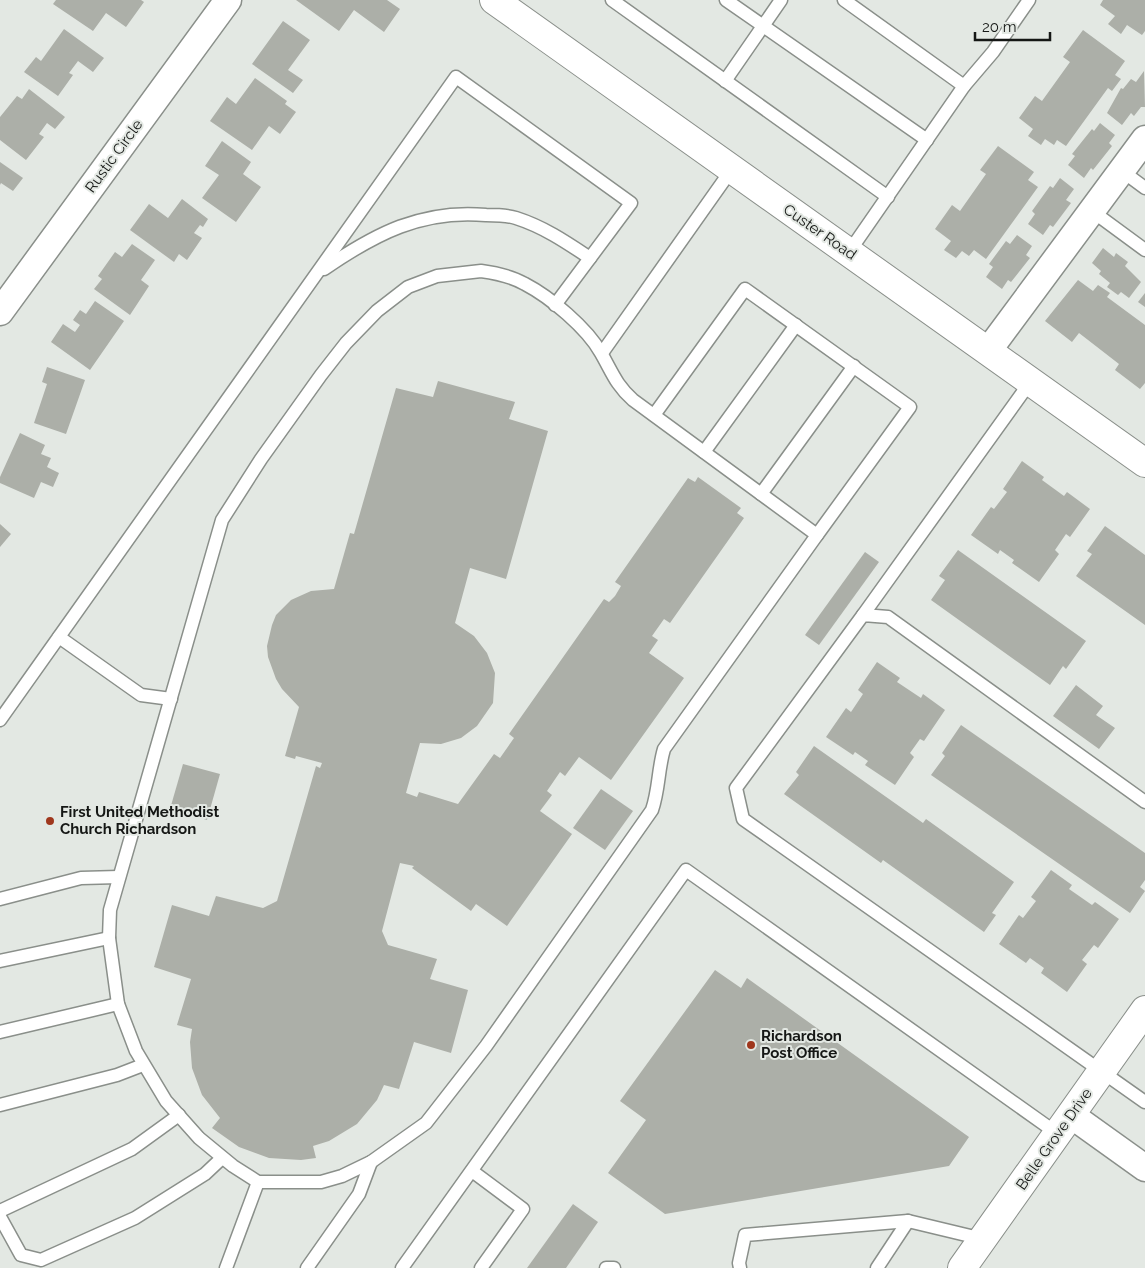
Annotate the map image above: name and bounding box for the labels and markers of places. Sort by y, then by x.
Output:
place label: First United Methodist Church Richardson [60,803,219,838]
marker: First United Methodist Church Richardson [44,815,56,827]
place label: Richardson Post Office [761,1027,842,1062]
marker: Richardson Post Office [745,1039,757,1051]

